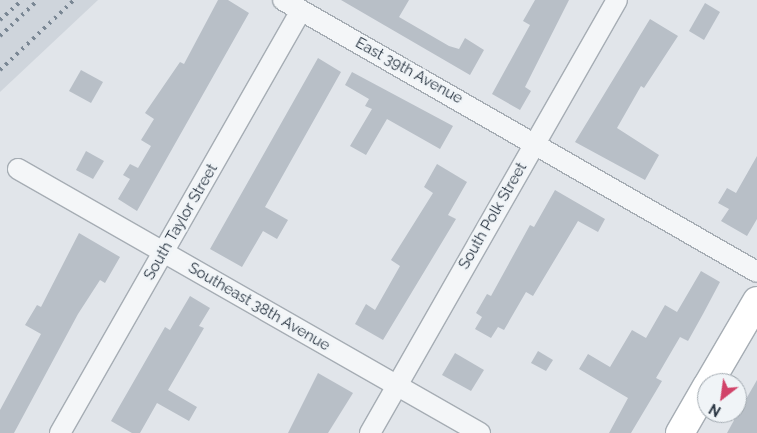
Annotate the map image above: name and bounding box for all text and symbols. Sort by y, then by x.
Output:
street label: East 39th Avenue [352,34,466,108]
street label: South Taylor Street [140,160,222,284]
street label: South Polk Street [455,160,531,272]
street label: Southeast 38th Avenue [185,259,333,355]
north arrow [697,373,747,423]
text: N [706,401,724,420]

